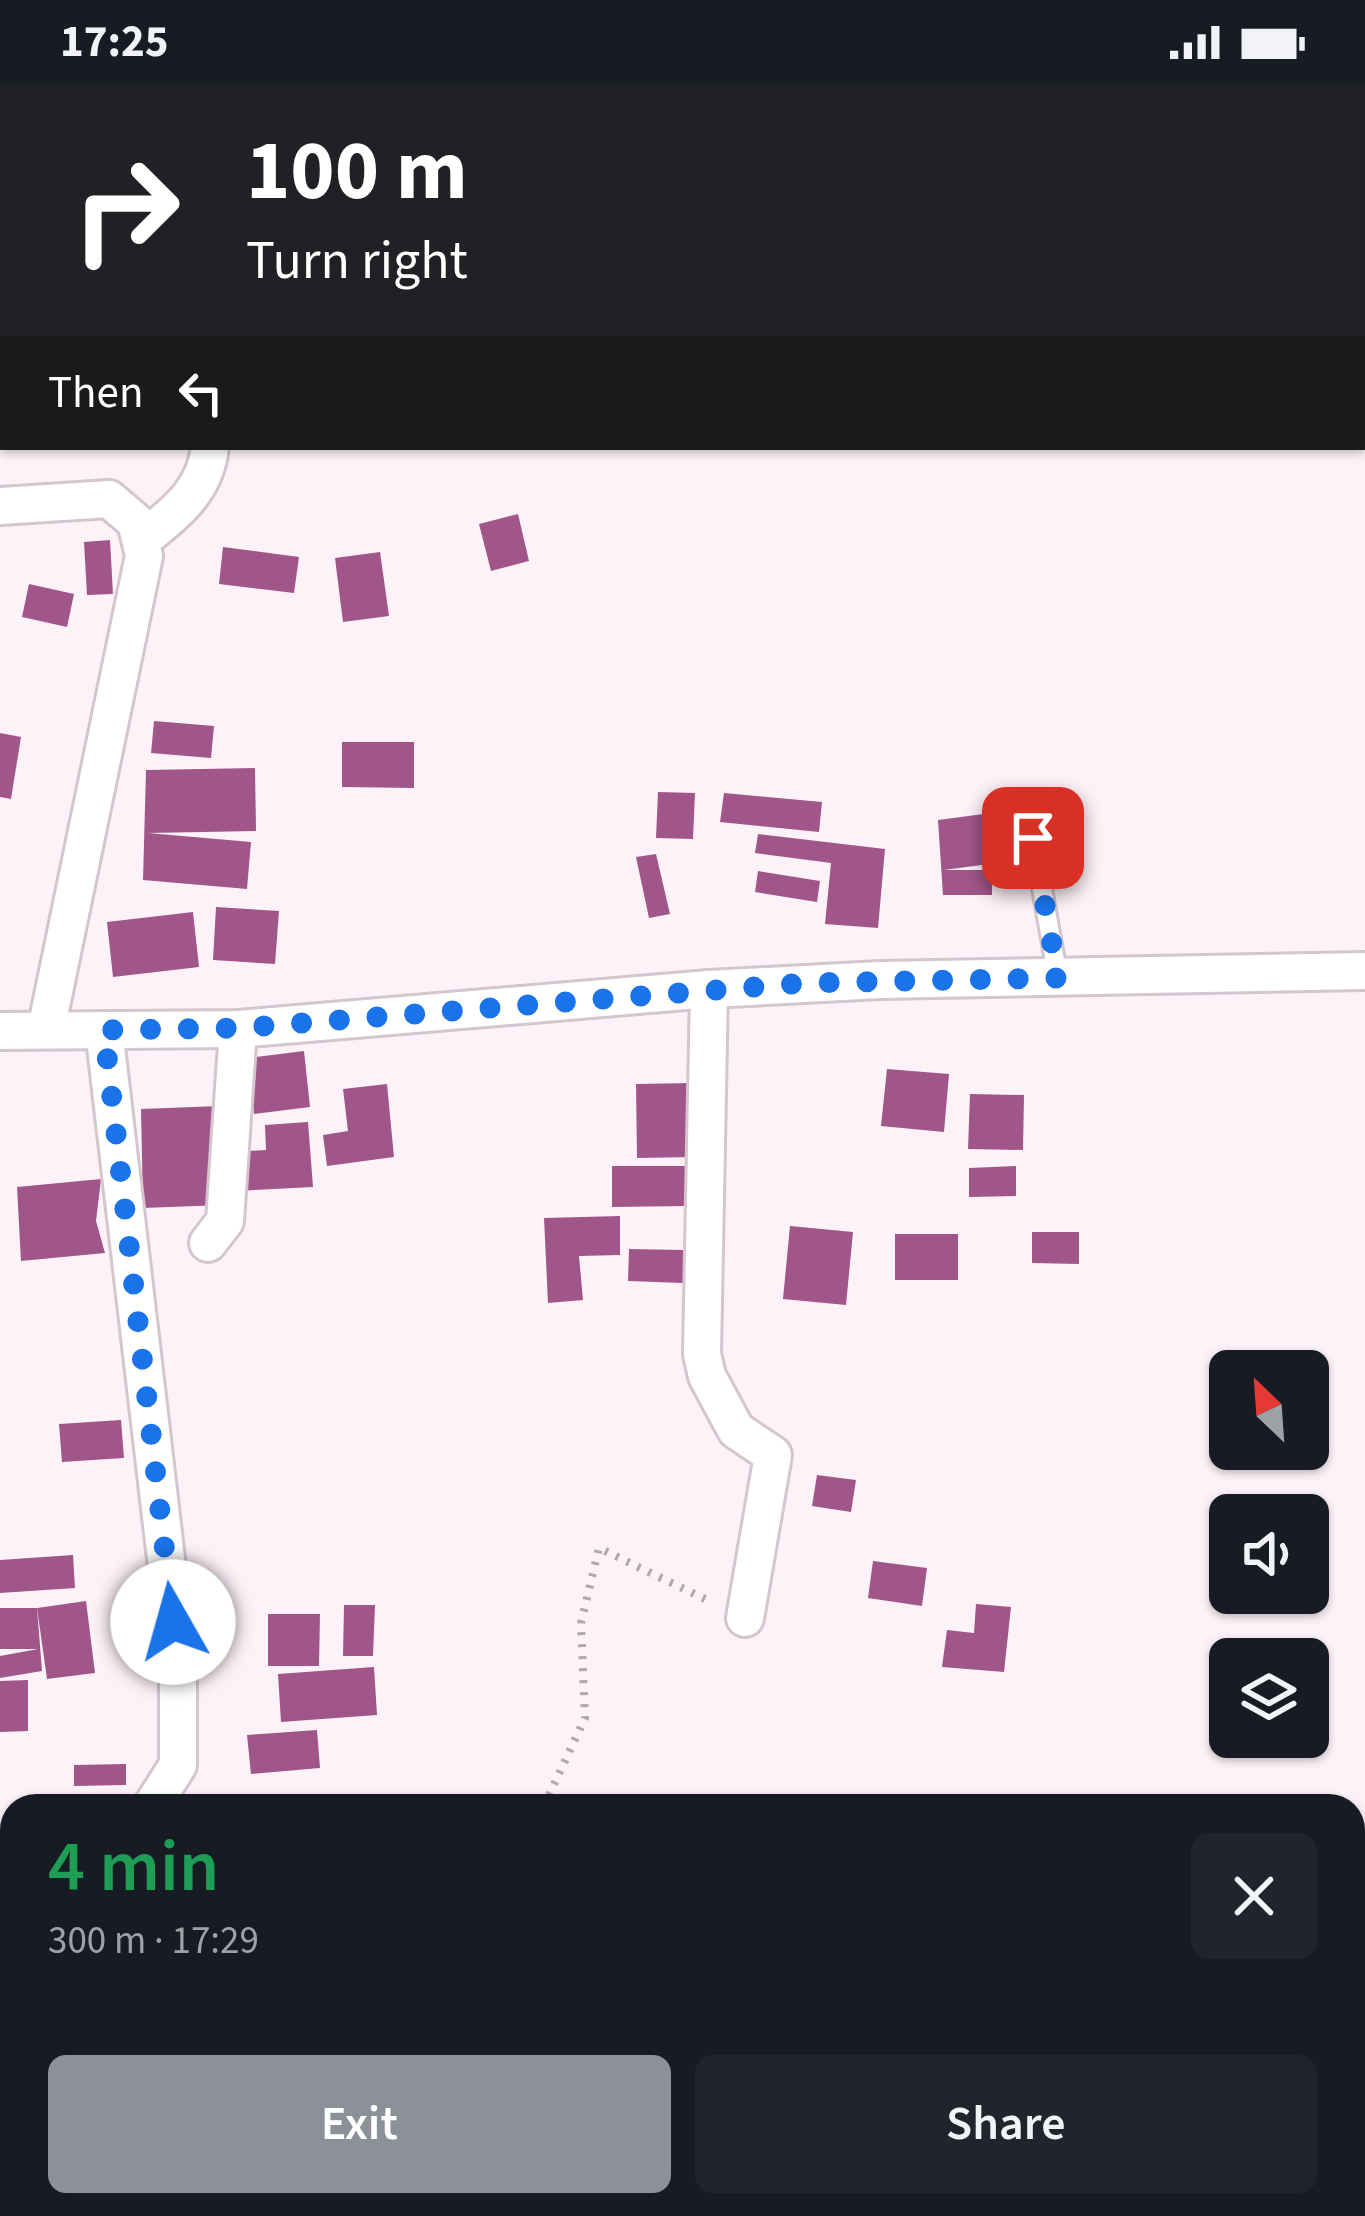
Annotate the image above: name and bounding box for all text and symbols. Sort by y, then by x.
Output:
text: 17:25 [60,10,169,74]
text: 100 m [246,112,468,232]
icon: right [48,132,204,288]
text: Turn right [246,223,468,300]
icon: left [168,360,234,426]
text: Then [48,361,144,425]
pin [982,787,1084,889]
icon: arrive [1000,805,1066,871]
north arrow [1209,1350,1329,1470]
map controls [1209,1350,1329,1758]
button: sound [1209,1494,1329,1614]
position arrow [110,1559,236,1685]
button: layers [1209,1638,1329,1758]
text: 4 min [48,1816,219,1919]
button: close [1191,1833,1317,1959]
text: 300 m · 17:29 [48,1913,259,1969]
button: Exit [48,2055,671,2193]
button: Share [695,2055,1317,2193]

